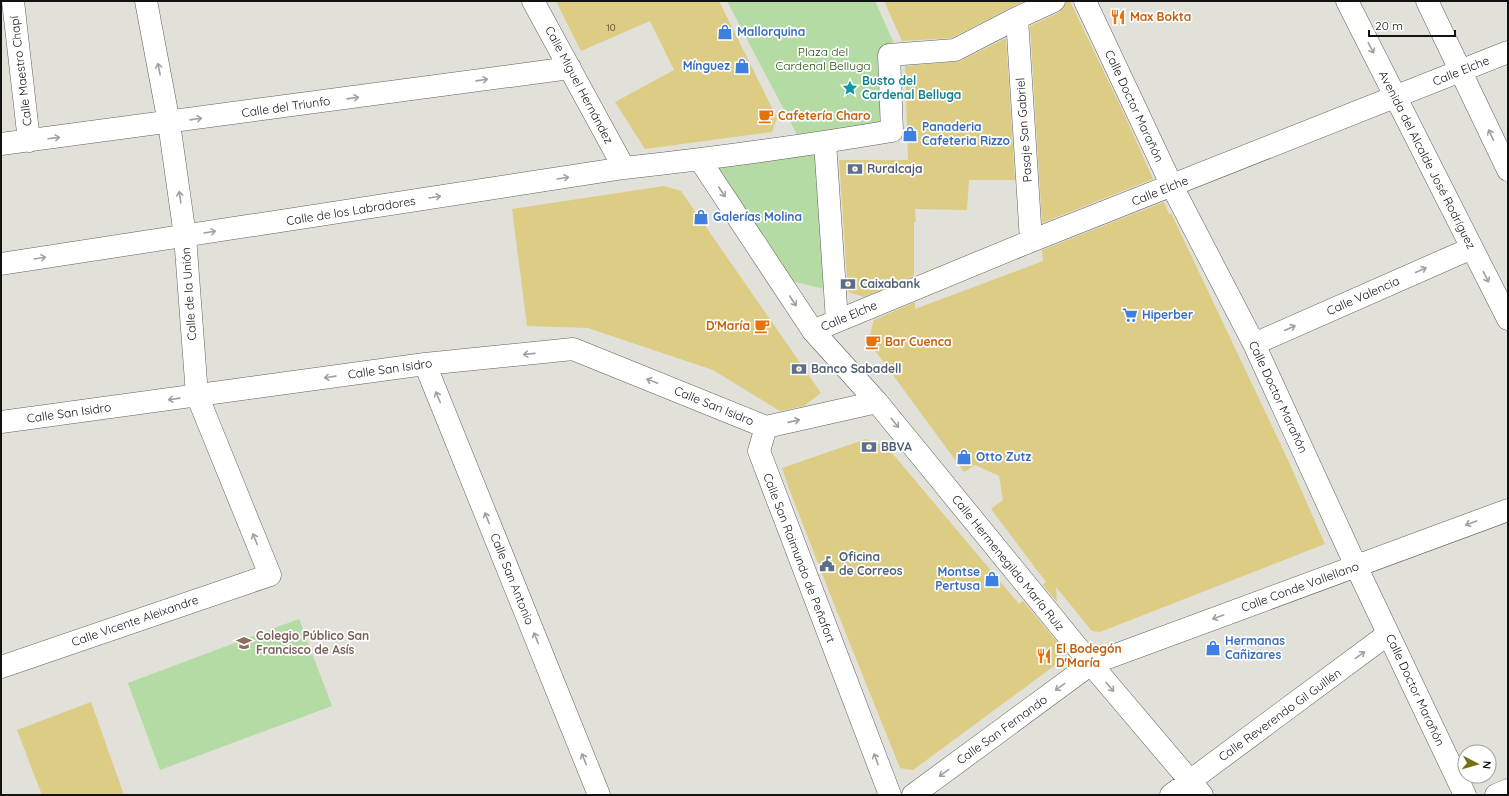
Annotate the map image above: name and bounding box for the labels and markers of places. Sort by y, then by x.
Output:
restaurant icon: Max Bokta [1109,8,1127,26]
place label: Max Bokta [1130,9,1191,24]
shop icon: Mallorquina [716,23,734,41]
place label: Mallorquina [737,24,805,39]
shop icon: Mínguez [733,57,751,75]
place label: Mínguez [683,58,730,73]
place label: Busto del Cardenal Belluga [862,73,961,102]
place icon: Busto del Cardenal Belluga [841,79,859,97]
cafe icon: Cafetería Charo [757,107,775,125]
place label: Cafetería Charo [778,108,871,123]
place label: Panaderia Cafeteria Rizzo [922,119,1010,148]
shop icon: Panaderia Cafeteria Rizzo [901,125,919,143]
bank icon: Ruralcaja [846,160,864,178]
place label: Ruralcaja [867,161,923,176]
shop icon: Galerías Molina [692,208,710,226]
place label: Galerías Molina [713,209,802,224]
bank icon: Caixabank [839,275,857,293]
place label: Caixabank [860,276,920,291]
supermarket icon: Hiperber [1121,306,1139,324]
place label: Hiperber [1142,307,1193,322]
cafe icon: D'María [753,317,771,335]
place label: D'María [706,318,750,333]
cafe icon: Bar Cuenca [864,333,882,351]
place label: Bar Cuenca [885,334,952,349]
bank icon: Banco Sabadell [790,360,808,378]
place label: Banco Sabadell [811,361,902,376]
bank icon: BBVA [860,438,878,456]
place label: BBVA [881,439,912,454]
shop icon: Otto Zutz [955,448,973,466]
place label: Otto Zutz [976,449,1031,464]
place label: Oficina de Correos [839,549,903,578]
public building icon: Oficina de Correos [818,555,836,573]
place label: Montse Pertusa [935,564,980,593]
shop icon: Montse Pertusa [983,570,1001,588]
place label: Colegio Público San Francisco de Asís [256,628,369,657]
place label: Hermanas Cañizares [1225,633,1285,662]
school or university icon: Colegio Público San Francisco de Asís [235,634,253,652]
shop icon: Hermanas Cañizares [1204,639,1222,657]
place label: El Bodegón D'María [1056,641,1122,670]
restaurant icon: El Bodegón D'María [1035,647,1053,665]

